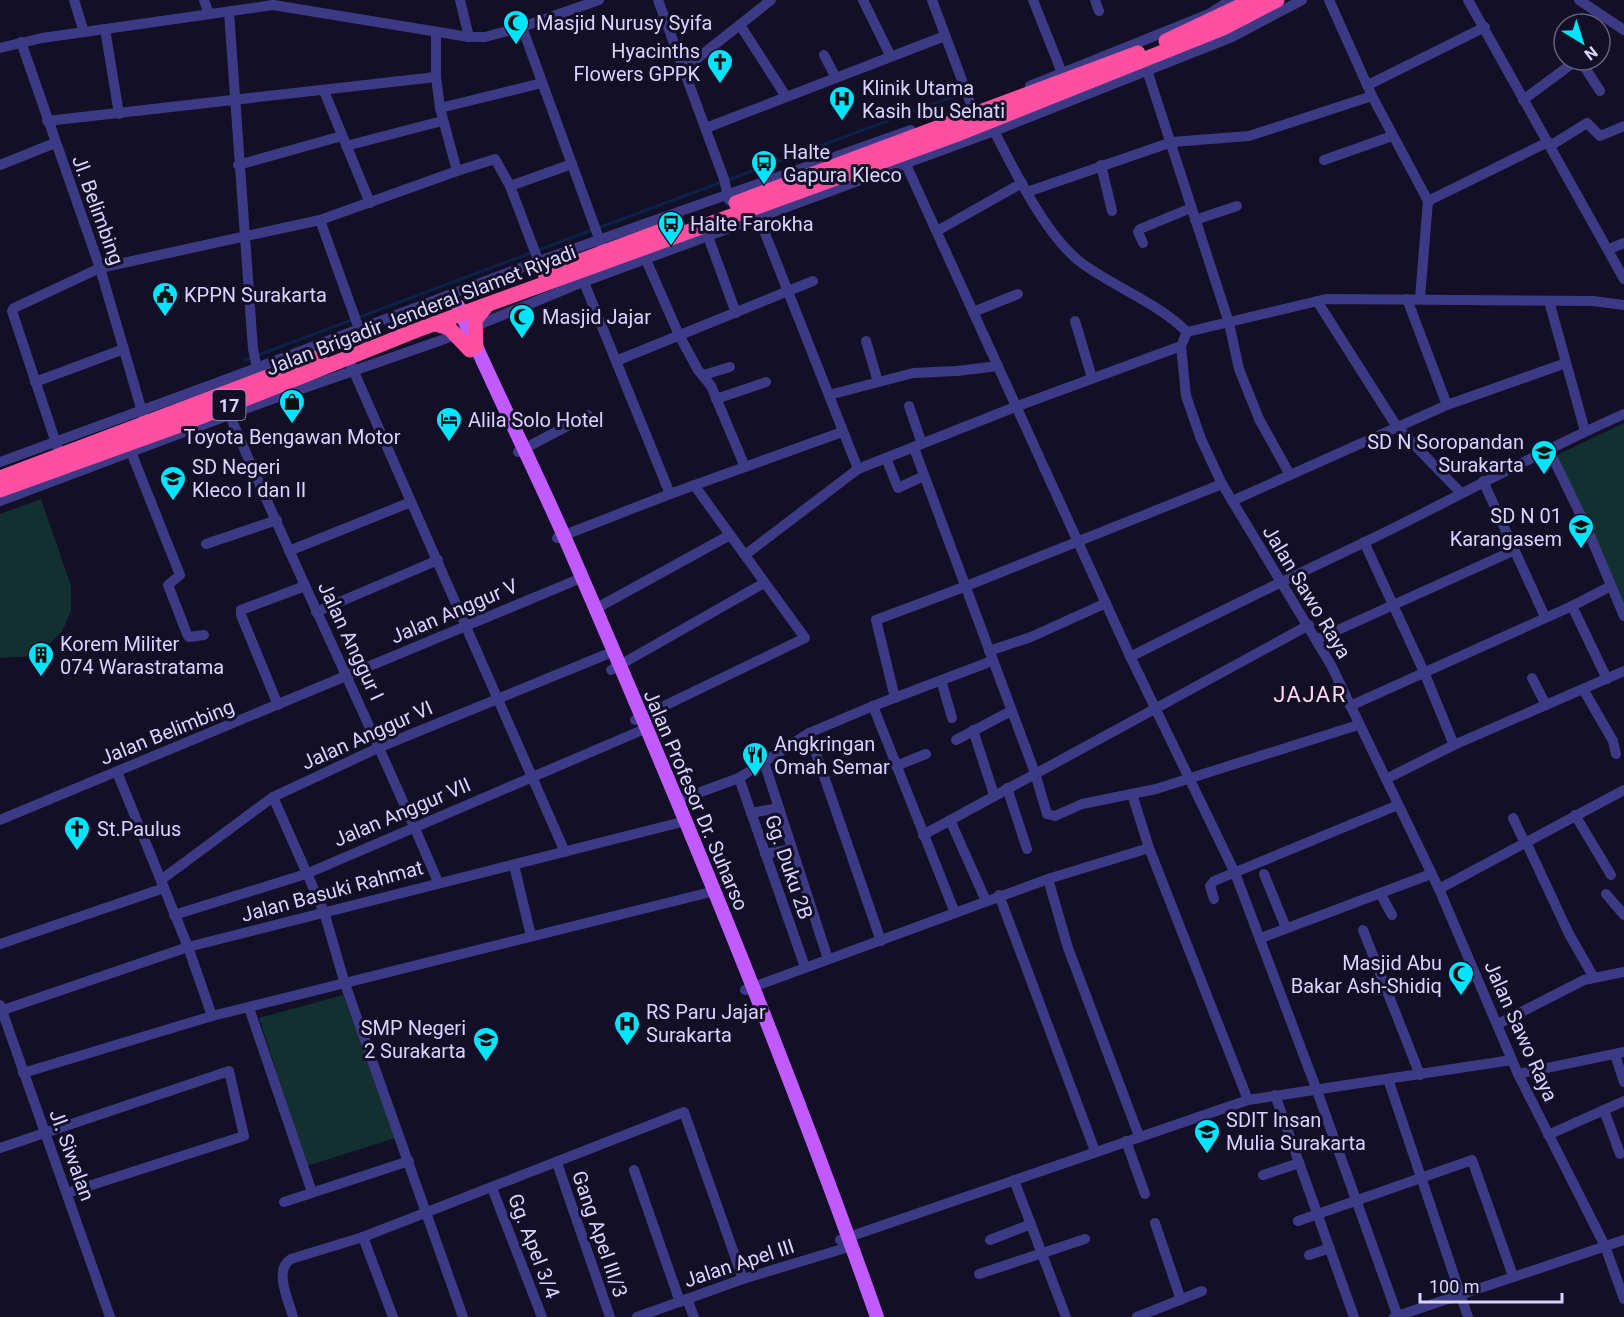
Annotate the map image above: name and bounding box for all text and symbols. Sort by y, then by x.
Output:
mosque icon: Masjid Nurusy Syifa [501,8,531,46]
place label: Masjid Nurusy Syifa [536,11,712,35]
north arrow [1552,12,1612,72]
place label: Hyacinths Flowers GPPK [574,39,700,86]
text: N [1581,42,1601,64]
church icon: Hyacinths Flowers GPPK [705,47,735,85]
place label: Klinik Utama Kasih Ibu Sehati [862,76,1005,123]
hospital icon: Klinik Utama Kasih Ibu Sehati [827,84,857,122]
place label: Halte Gapura Kleco [783,140,902,187]
bus stop icon: Halte Gapura Kleco [749,148,779,186]
street label: Jl. Belimbing [67,152,129,268]
bus stop icon: Halte Farokha [656,209,686,247]
place label: Halte Farokha [690,212,814,236]
street label: Jalan Brigadir Jenderal Slamet Riyadi [263,240,579,380]
public building icon: KPPN Surakarta [150,280,180,318]
place label: KPPN Surakarta [184,283,327,307]
mosque icon: Masjid Jajar [507,302,537,340]
place label: Masjid Jajar [542,305,651,329]
shop icon: Toyota Bengawan Motor [277,387,307,425]
road number: 17 [212,390,246,420]
hotel icon: Alila Solo Hotel [434,405,464,443]
place label: Alila Solo Hotel [468,408,604,432]
place label: Toyota Bengawan Motor [184,425,401,449]
place label: SD N Soropandan Surakarta [1367,430,1524,477]
school or university icon: SD N Soropandan Surakarta [1529,438,1559,476]
place label: SD Negeri Kleco I dan II [192,455,306,502]
school or university icon: SD Negeri Kleco I dan II [158,464,188,502]
place label: SD N 01 Karangasem [1450,504,1562,551]
school or university icon: SD N 01 Karangasem [1566,512,1596,550]
street label: Jalan Sawo Raya [1258,521,1356,663]
street label: Jalan Anggur V [387,573,521,649]
street label: Jalan Anggur I [313,578,389,704]
place label: Korem Militer 074 Warastratama [60,632,224,679]
building icon: Korem Militer 074 Warastratama [26,640,56,678]
district label: JAJAR [1273,682,1347,707]
street label: Jalan Profesor Dr. Suharso [639,686,753,914]
street label: Jalan Belimbing [97,694,237,770]
street label: Jalan Anggur VI [298,695,436,775]
place label: Angkringan Omah Semar [774,732,890,779]
restaurant icon: Angkringan Omah Semar [740,740,770,778]
street label: Jalan Anggur VII [330,772,474,852]
street label: Gg. Duku 2B [760,812,818,922]
church icon: St.Paulus [62,814,92,852]
place label: St.Paulus [97,817,181,841]
street label: Jalan Basuki Rahmat [238,855,426,927]
place label: Masjid Abu Bakar Ash-Shidiq [1291,951,1442,998]
street label: Jalan Sawo Raya [1479,957,1563,1105]
mosque icon: Masjid Abu Bakar Ash-Shidiq [1446,959,1476,997]
place label: RS Paru Jajar Surakarta [646,1000,766,1047]
hospital icon: RS Paru Jajar Surakarta [612,1009,642,1047]
place label: SMP Negeri 2 Surakarta [361,1016,466,1063]
school or university icon: SMP Negeri 2 Surakarta [471,1025,501,1063]
street label: Jl. Siwalan [44,1106,100,1204]
place label: SDIT Insan Mulia Surakarta [1226,1108,1366,1155]
school or university icon: SDIT Insan Mulia Surakarta [1192,1117,1222,1155]
street label: Gang Apel III/3 [567,1168,633,1300]
street label: Gg. Apel 3/4 [503,1190,565,1302]
street label: Jalan Apel III [681,1234,797,1292]
scale bar [1420,1266,1562,1304]
text: 100 m [1429,1276,1480,1297]

